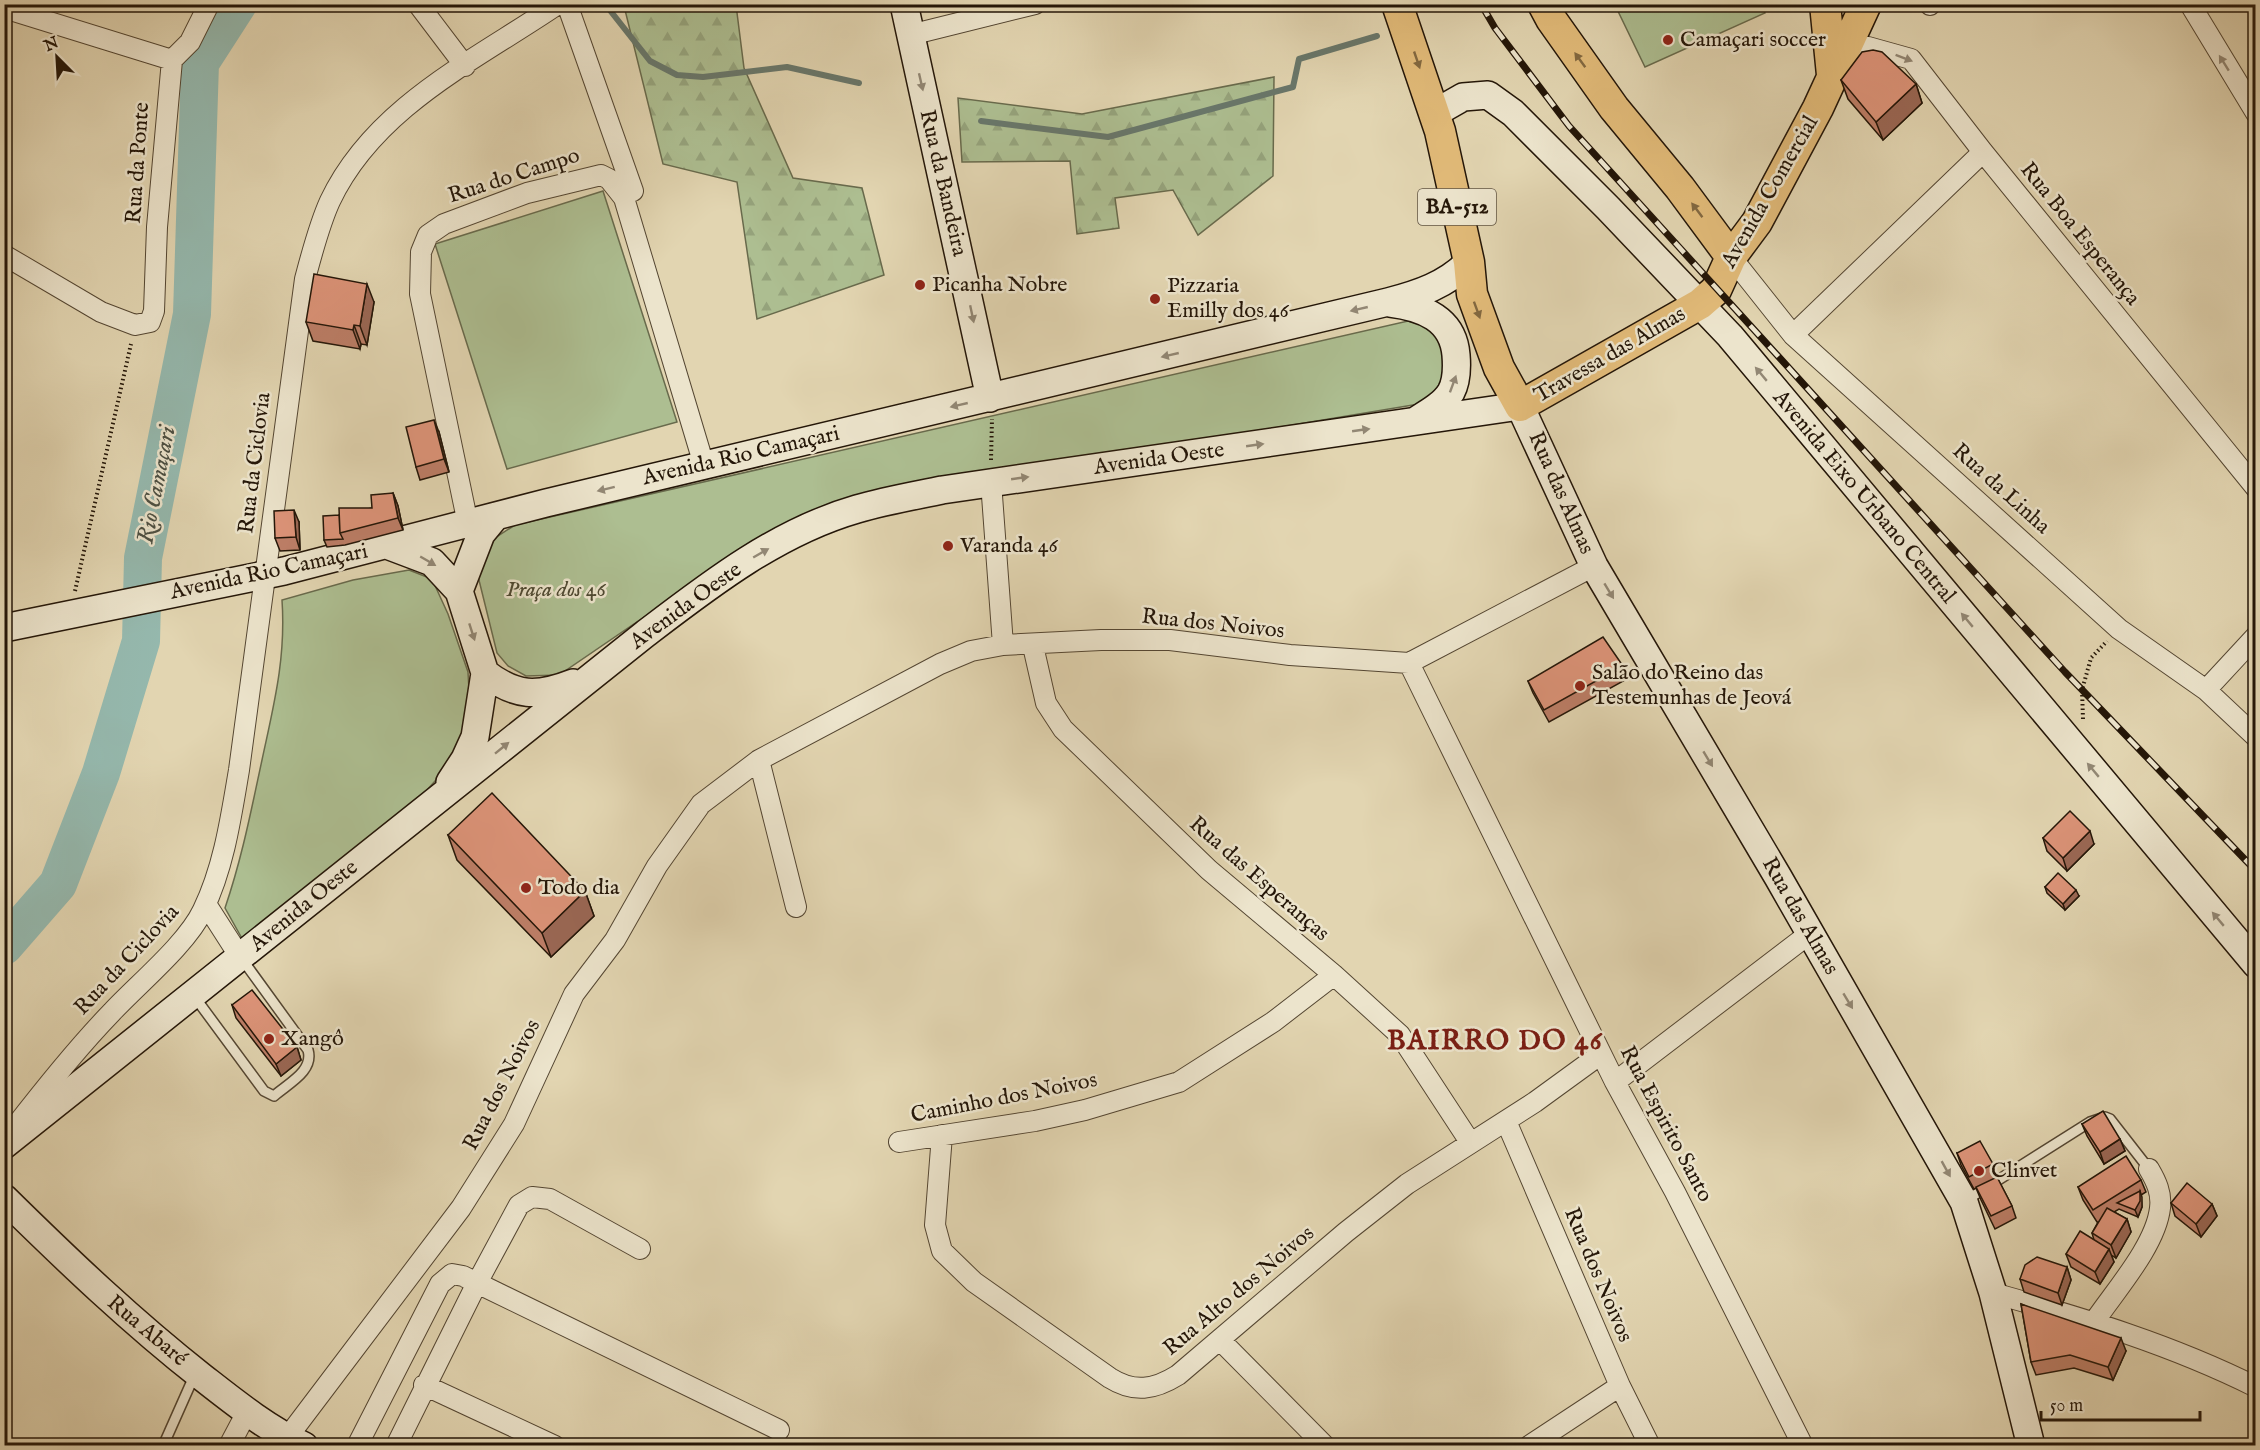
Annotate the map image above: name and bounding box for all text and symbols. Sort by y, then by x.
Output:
place label: Camaçari soccer [1680,26,1826,54]
north arrow [27,27,87,87]
text: N [40,33,62,57]
marker: Camaçari soccer [1661,33,1675,47]
one-way arrow [1412,51,1422,69]
one-way arrow [1574,53,1586,69]
one-way arrow [1895,54,1913,64]
one-way arrow [2219,55,2230,72]
one-way arrow [916,73,926,91]
street label: Rua da Ponte [120,101,156,225]
street label: Rua da Bandeira [913,107,974,259]
street label: Avenida Comercial [1715,111,1825,274]
street label: Rua do Campo [445,142,583,210]
street label: Rua Boa Esperança [2014,157,2147,312]
road number: BA-512 [1418,189,1496,225]
one-way arrow [1690,202,1703,218]
place label: Picanha Nobre [932,271,1067,299]
place label: Pizzaria Emilly dos 46 [1167,272,1289,325]
marker: Picanha Nobre [913,278,927,292]
marker: Pizzaria Emilly dos 46 [1148,292,1162,306]
street label: Travessa das Almas [1529,300,1691,410]
one-way arrow [1473,301,1483,319]
one-way arrow [968,304,977,323]
one-way arrow [1350,305,1368,315]
one-way arrow [1160,350,1179,360]
one-way arrow [1755,367,1768,382]
one-way arrow [1448,375,1458,393]
street label: Avenida Eixo Urbano Central [1766,384,1962,610]
street label: Rua da Ciclovia [232,390,278,535]
one-way arrow [950,400,969,410]
street label: Avenida Rio Camaçari [639,420,842,493]
water label: Rio Camaçari [130,422,184,546]
one-way arrow [1351,426,1370,435]
street label: Rua das Almas [1522,427,1600,559]
street label: Avenida Oeste [1091,436,1226,482]
street label: Rua da Linha [1946,437,2056,541]
one-way arrow [1246,441,1265,450]
one-way arrow [1011,474,1030,483]
one-way arrow [597,484,615,494]
place label: Varanda 46 [959,532,1059,560]
street label: Avenida Rio Camaçari [167,537,371,607]
marker: Varanda 46 [941,539,955,553]
one-way arrow [753,548,770,558]
one-way arrow [420,556,436,567]
street label: Avenida Oeste [624,556,747,657]
park label: Praça dos 46 [506,576,607,604]
one-way arrow [1604,583,1614,600]
street label: Rua dos Noivos [1140,603,1286,645]
one-way arrow [1961,612,1974,628]
one-way arrow [468,623,477,641]
place label: Salão do Reino das Testemunhas de Jeová [1592,659,1792,712]
marker: Salão do Reino das Testemunhas de Jeová [1573,679,1587,693]
one-way arrow [494,742,509,755]
one-way arrow [1703,751,1713,768]
one-way arrow [2086,762,2099,778]
street label: Rua das Esperanças [1183,810,1335,948]
street label: Rua das Almas [1755,852,1845,980]
street label: Avenida Oeste [243,854,364,959]
place label: Todo dia [538,874,620,902]
marker: Todo dia [519,881,533,895]
street label: Rua da Ciclovia [68,898,186,1021]
one-way arrow [2212,912,2225,927]
one-way arrow [1842,993,1853,1009]
street label: Rua dos Noivos [457,1015,547,1155]
district label: BAIRRO DO 46 [1387,1024,1603,1059]
place label: Xangô [281,1025,344,1053]
marker: Xangô [262,1032,276,1046]
street label: Rua Espirito Santo [1613,1041,1719,1207]
street label: Caminho dos Noivos [908,1066,1100,1130]
place label: Clinvet [1991,1157,2058,1185]
one-way arrow [1941,1161,1951,1178]
marker: Clinvet [1972,1164,1986,1178]
street label: Rua dos Noivos [1557,1203,1639,1347]
street label: Rua Alto dos Noivos [1158,1220,1320,1362]
street label: Rua Abaré [101,1289,193,1373]
scale bar [2041,1384,2200,1422]
text: 50 m [2050,1395,2083,1418]

